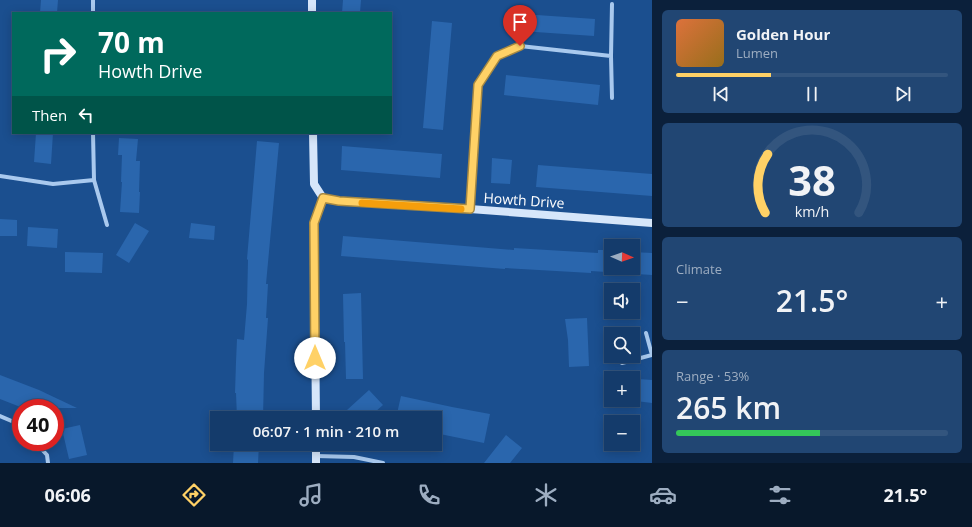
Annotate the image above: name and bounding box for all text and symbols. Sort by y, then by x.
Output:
pin [503,5,537,46]
icon: arrive [509,11,531,33]
text: 70 m [98,23,165,61]
text: Golden Hour [736,24,830,44]
icon: right [32,28,84,80]
text: Lumen [736,44,778,62]
text: Howth Drive [98,59,202,83]
icon: previous [710,83,732,105]
icon: pause [801,83,823,105]
icon: next [892,83,914,105]
icon: left [75,104,97,126]
text: Then [32,105,67,125]
text: 38 [788,152,836,208]
street label: Howth Drive [483,188,565,212]
text: km/h [795,202,829,221]
north arrow [604,239,640,275]
map controls [604,239,640,451]
text: Climate [676,260,722,278]
text: 21.5° [776,280,848,321]
button: sound [604,283,640,319]
text: − [676,286,689,316]
text: + [935,286,948,316]
button: search [604,327,640,363]
position arrow [294,337,336,379]
text: Range · 53% [676,367,749,385]
button: + [604,371,640,407]
text: 265 km [676,387,781,428]
speed limit sign: 40 [12,399,64,451]
button: − [604,415,640,451]
text: 06:07 · 1 min · 210 m [253,421,399,441]
icon: directions [180,481,208,509]
icon: music [297,481,325,509]
icon: phone [415,481,443,509]
icon: climate [532,481,560,509]
icon: car [649,481,677,509]
icon: filters [766,481,794,509]
text: 06:06 [45,483,91,507]
text: 21.5° [884,483,927,507]

